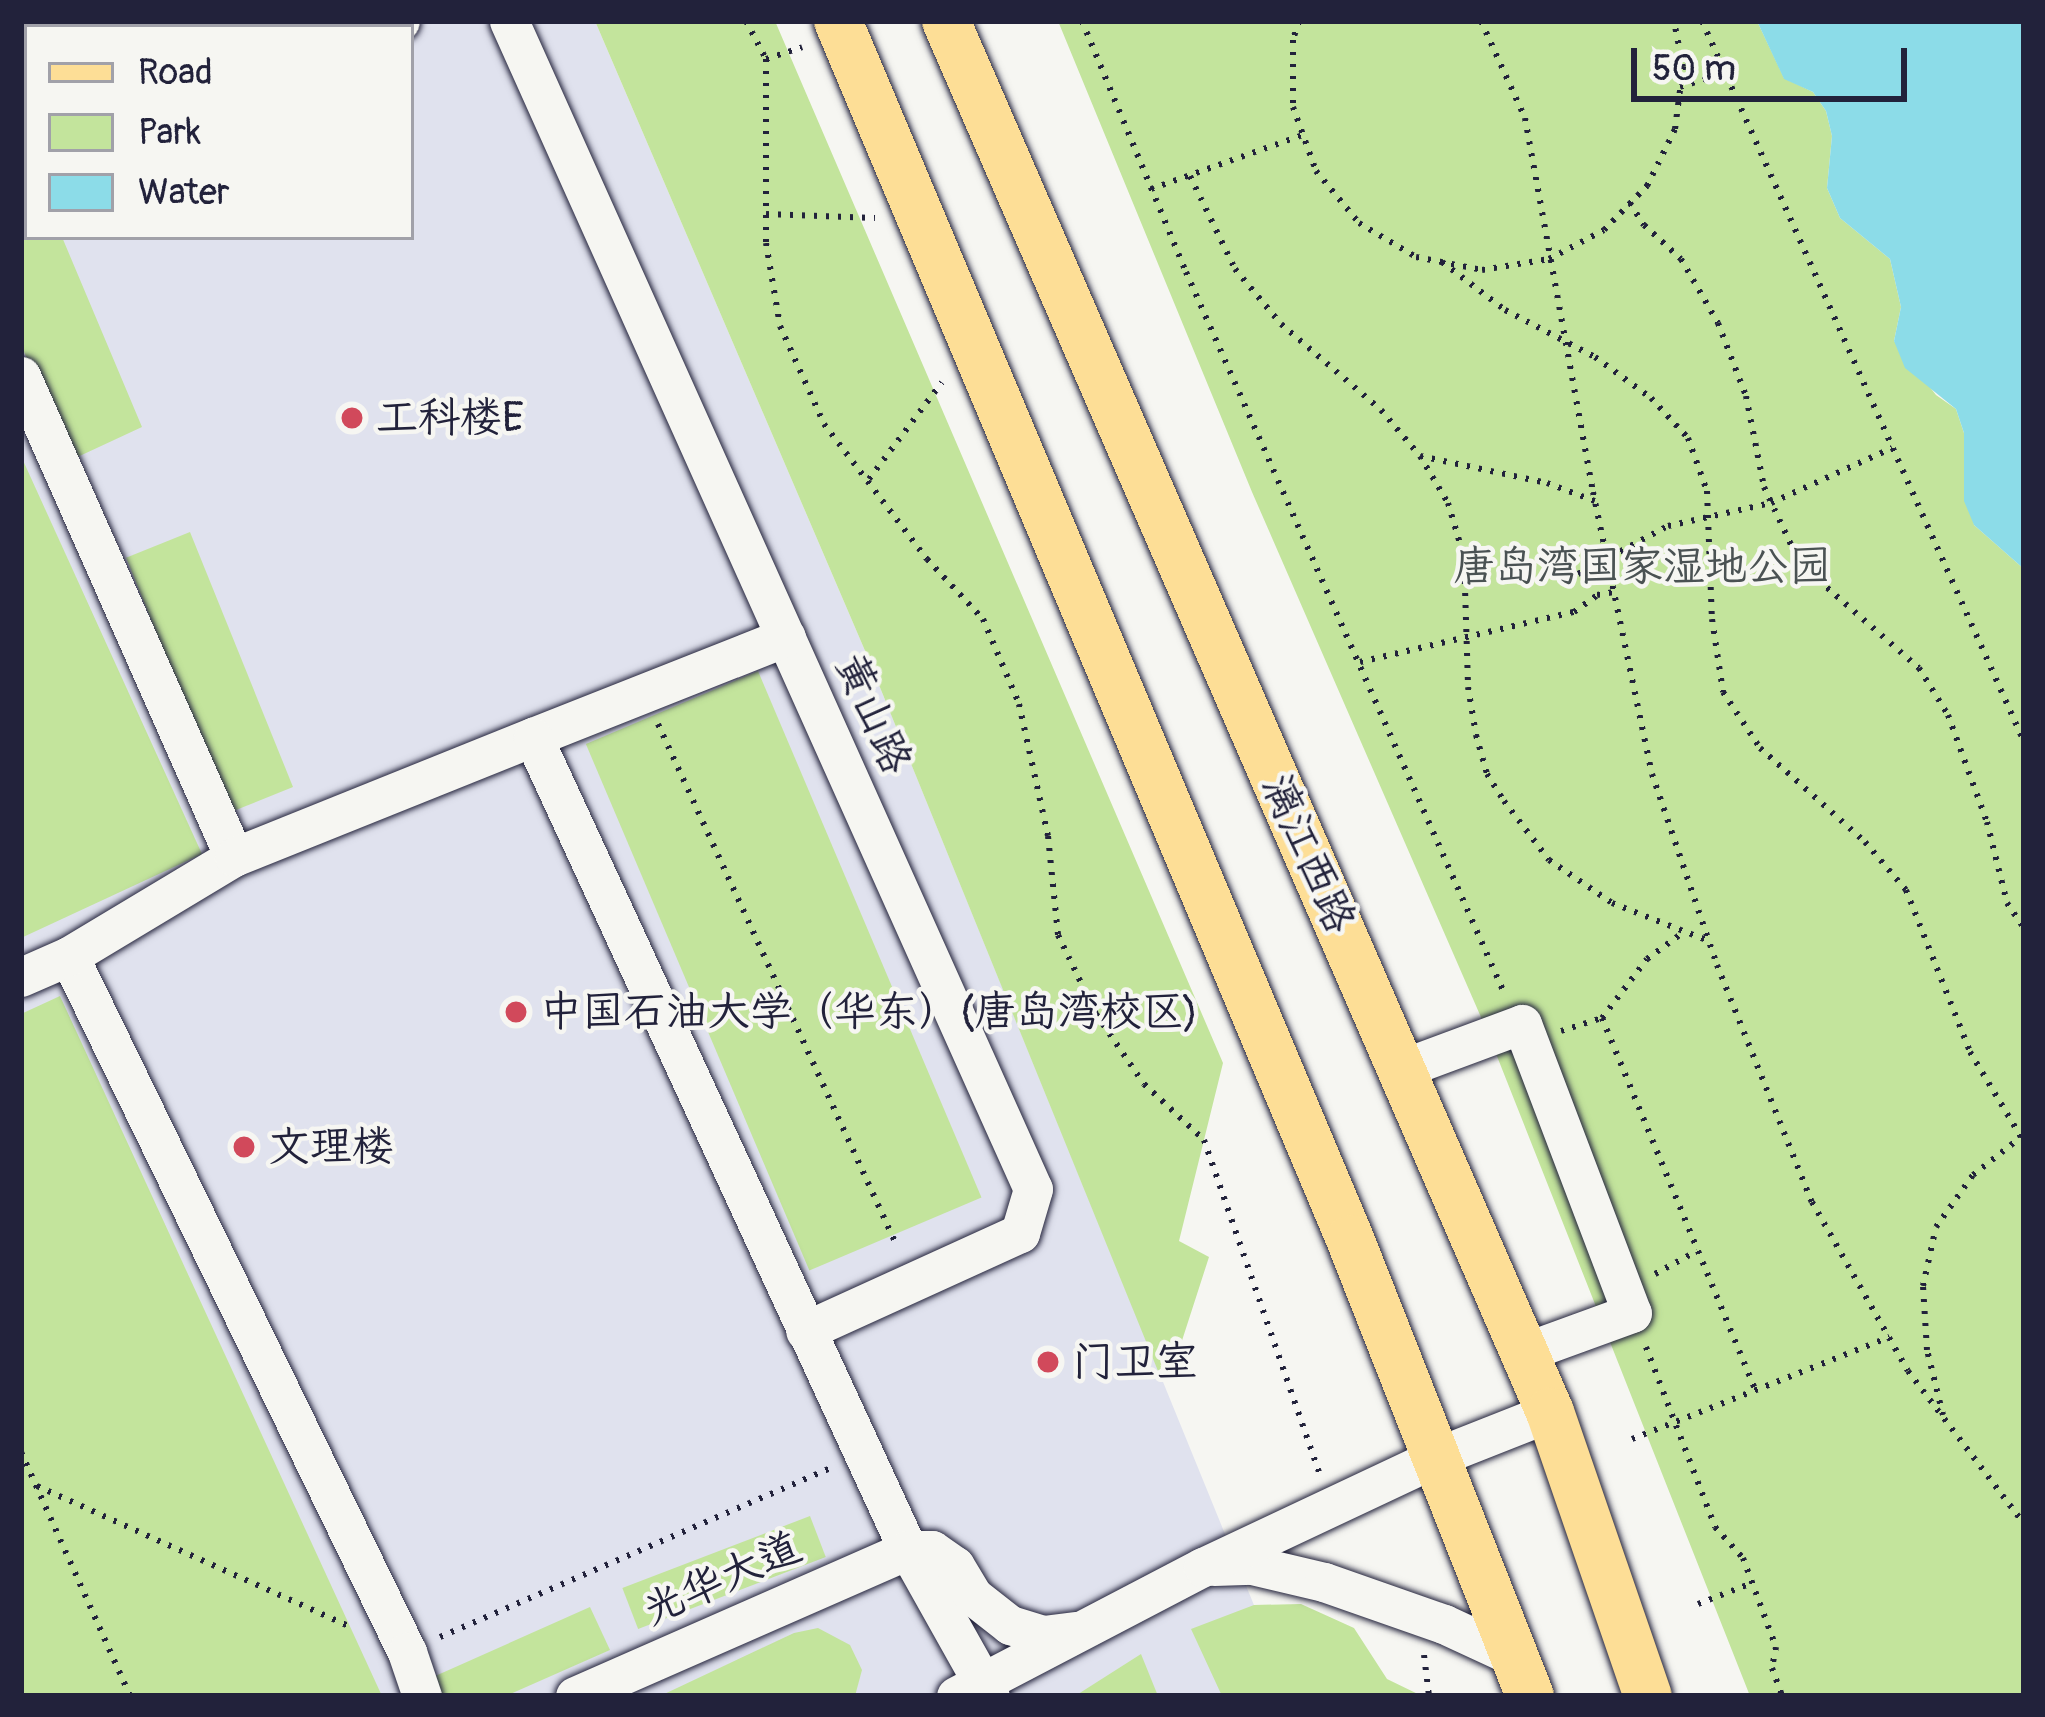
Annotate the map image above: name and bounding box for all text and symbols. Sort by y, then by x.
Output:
legend [24,24,414,240]
scale bar [1637,24,1913,98]
text: 50 m [1652,46,1736,91]
text: Road [138,50,213,95]
text: Park [138,110,201,155]
text: Water [138,170,230,215]
place label: 工科楼E [376,393,524,443]
marker: 工科楼E [339,405,365,431]
park label: 唐岛湾国家湿地公园 [1453,542,1831,592]
street label: 黄山路 [824,646,922,782]
street label: 漓江西路 [1251,767,1365,941]
place label: 中国石油大学（华东）(唐岛湾校区) [540,987,1198,1037]
marker: 中国石油大学（华东）(唐岛湾校区) [503,999,529,1025]
place label: 文理楼 [268,1122,394,1172]
marker: 文理楼 [231,1134,257,1160]
place label: 门卫室 [1072,1337,1198,1387]
marker: 门卫室 [1035,1349,1061,1375]
street label: 光华大道 [635,1522,809,1636]

